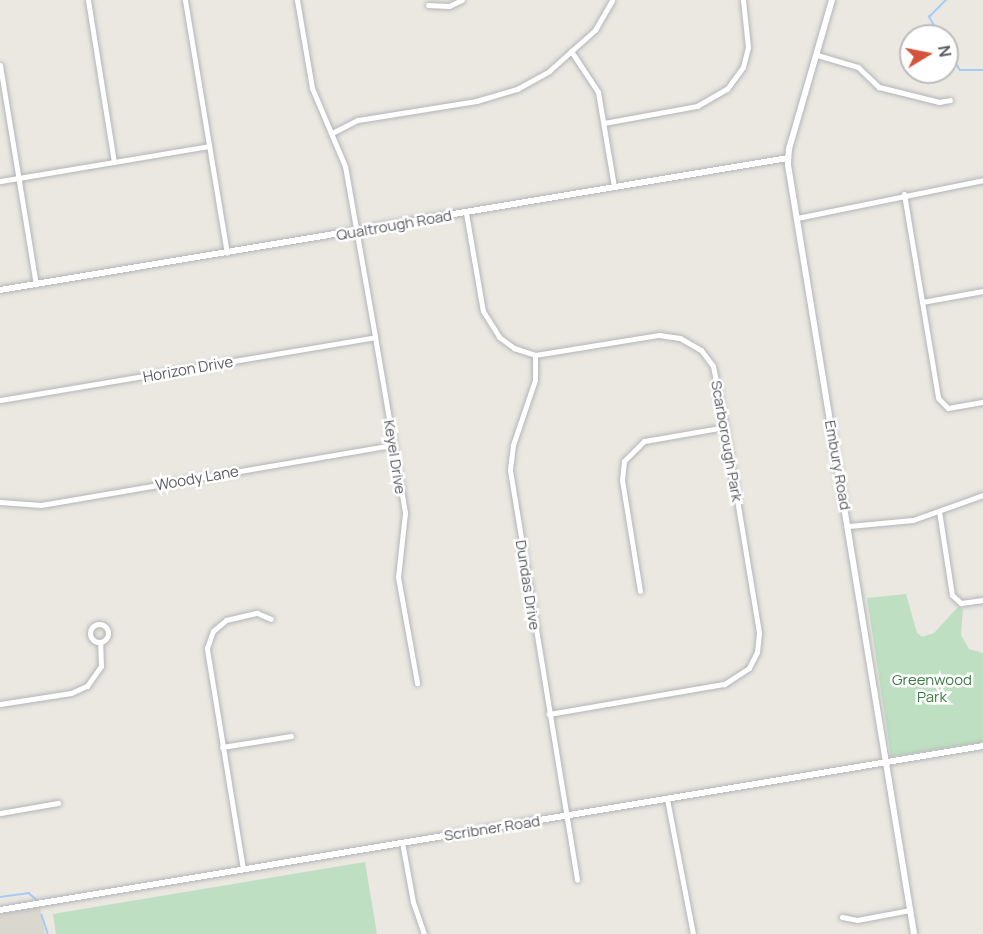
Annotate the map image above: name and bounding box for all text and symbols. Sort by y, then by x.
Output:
north arrow [899,24,959,84]
text: N [933,44,957,59]
street label: Qualtrough Road [335,206,453,244]
street label: Horizon Drive [142,352,234,386]
street label: Scarborough Park [707,379,747,503]
street label: Keyel Drive [380,419,410,495]
street label: Embury Road [821,419,855,511]
street label: Woody Lane [154,462,240,494]
street label: Dundas Drive [512,539,544,631]
park label: Greenwood Park [892,670,972,705]
street label: Scribner Road [443,812,541,844]

